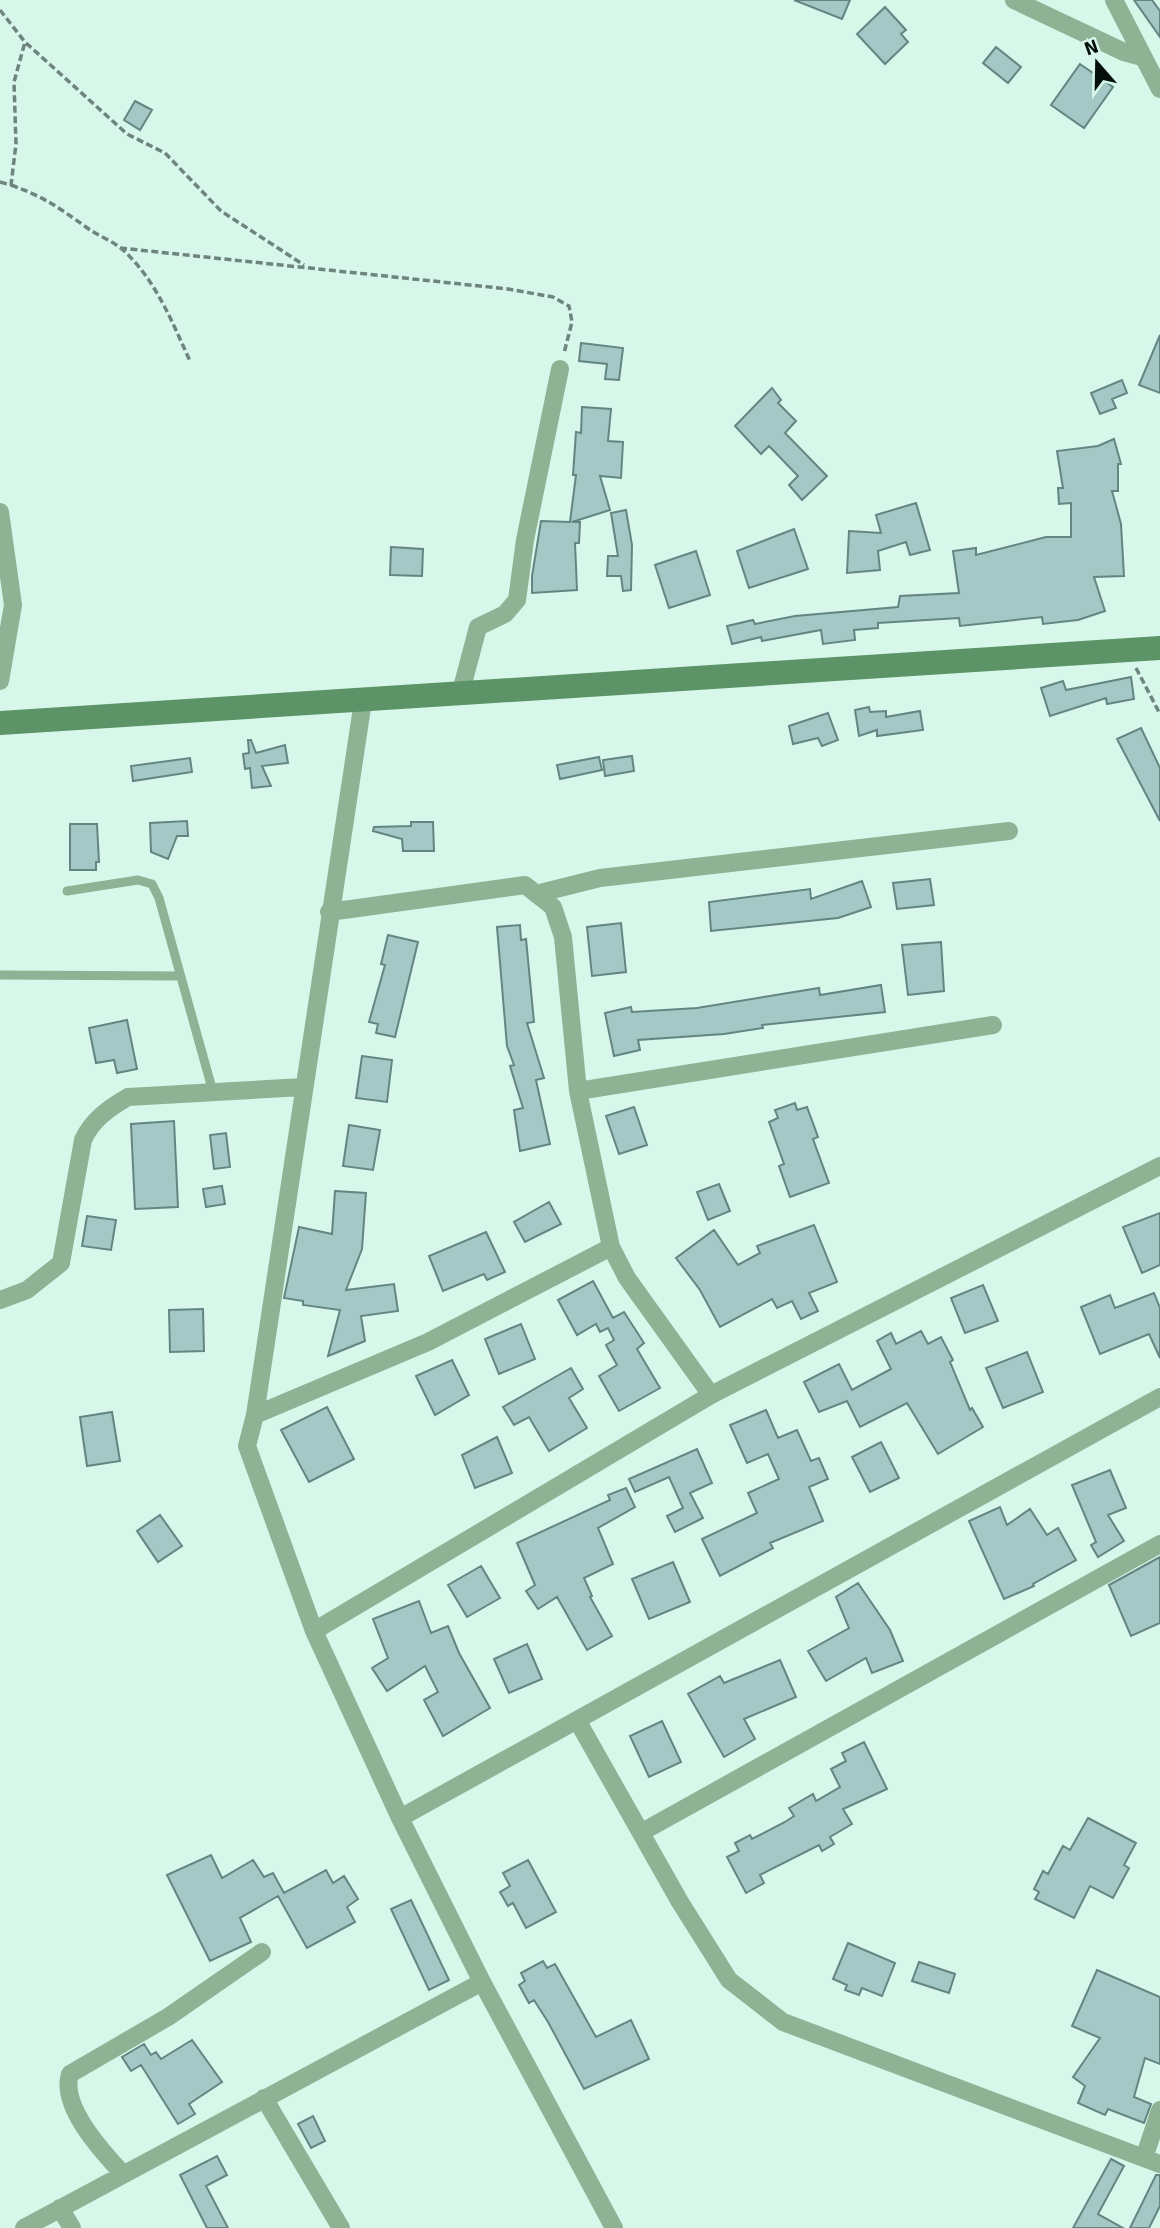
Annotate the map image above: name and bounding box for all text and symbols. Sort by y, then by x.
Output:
north arrow [1062,28,1132,98]
text: N [1081,34,1102,62]

